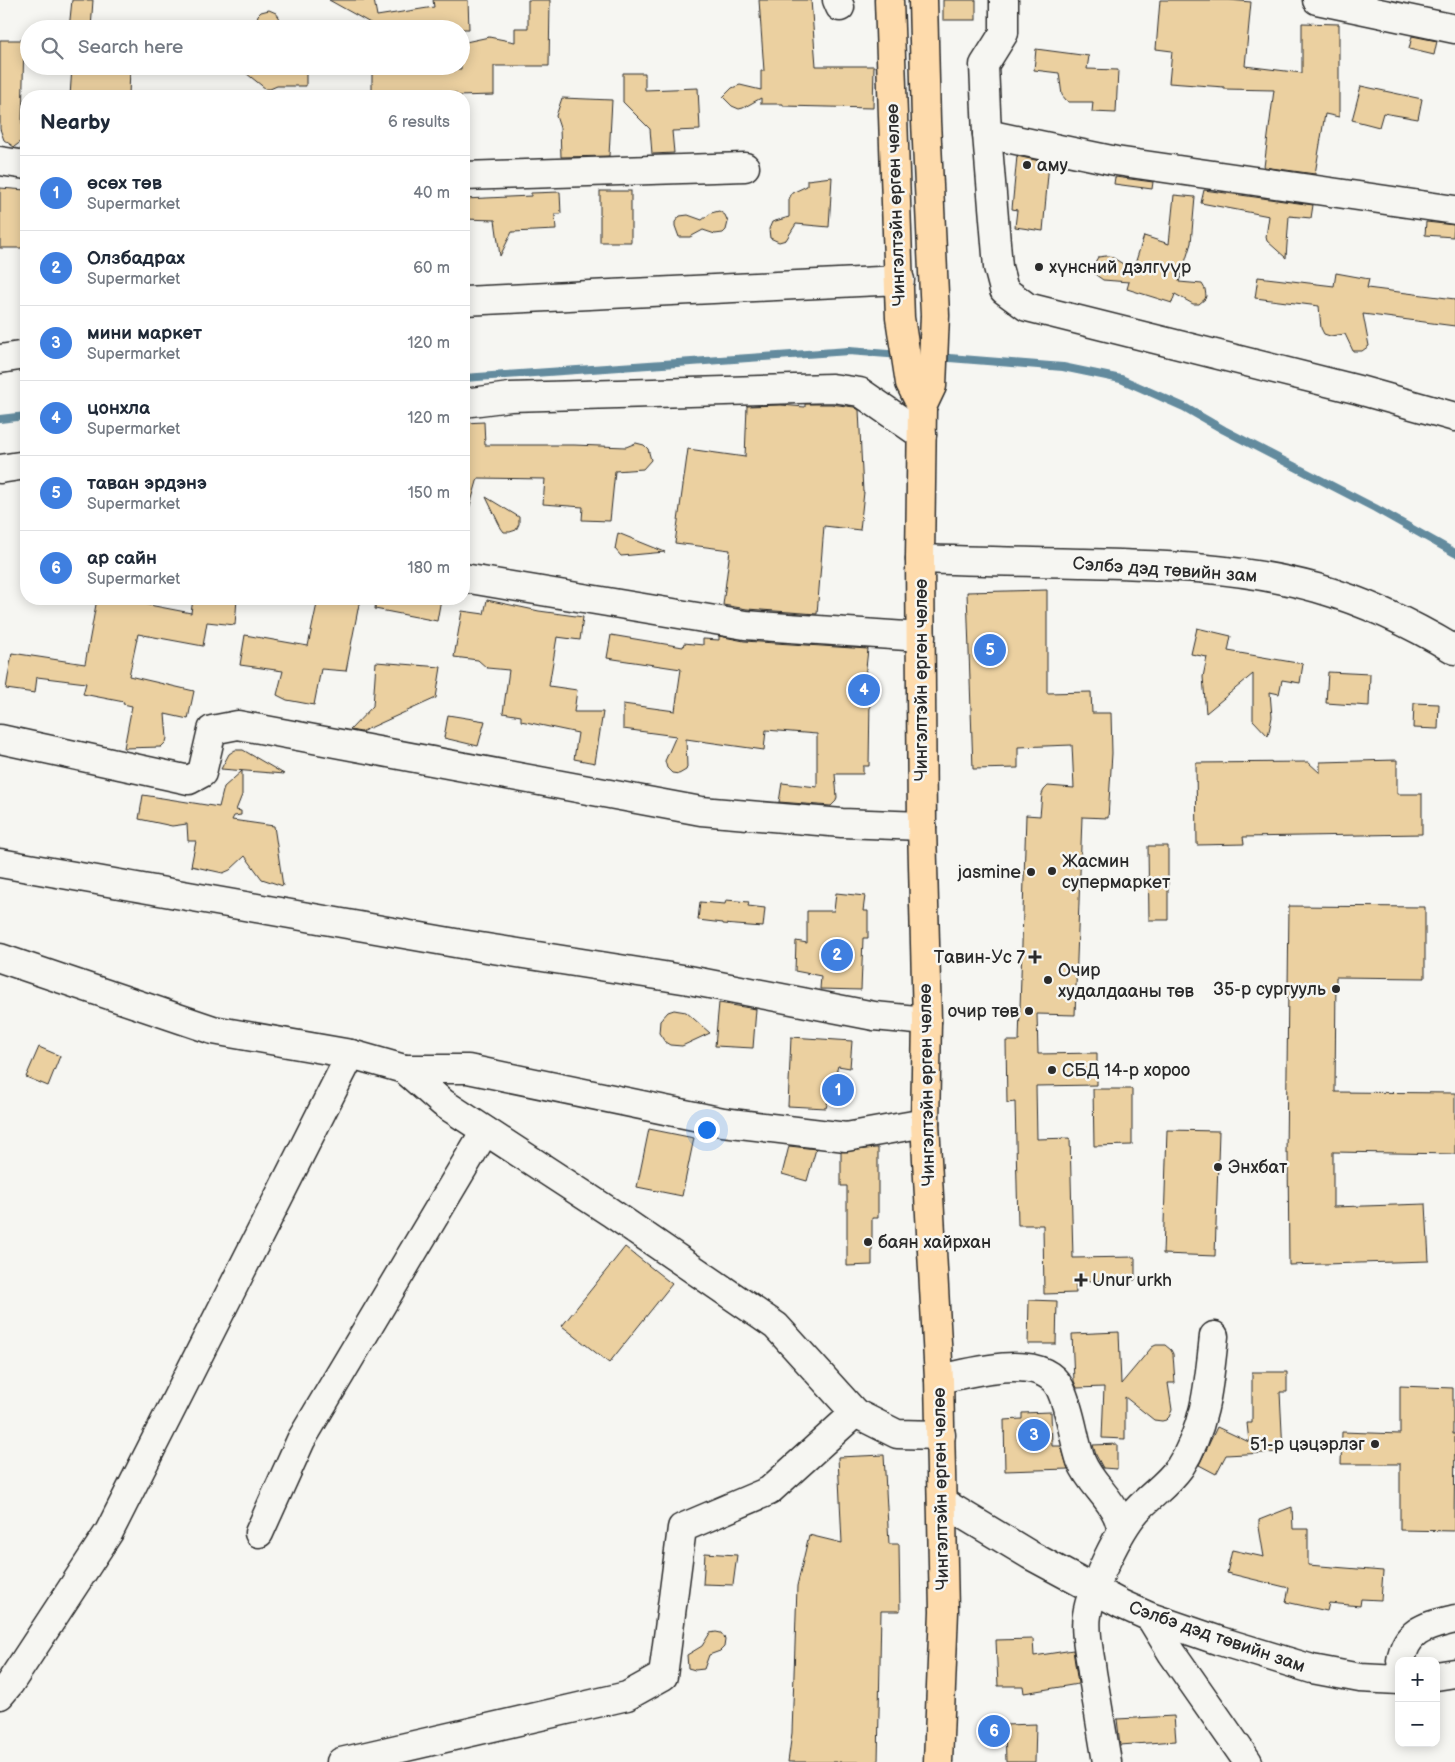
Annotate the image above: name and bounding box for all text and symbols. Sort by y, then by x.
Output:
search box [20,20,470,75]
icon: search [38,34,66,62]
text: Search here [78,36,183,59]
street label: Чингэлтэйн өргөн чөлөө [882,103,910,307]
text: Nearby [40,110,110,135]
text: 6 results [388,113,450,132]
place label: аму [1037,155,1068,176]
marker: аму [1021,159,1033,171]
text: өсөх төв [87,172,162,195]
text: 1 [53,184,59,203]
text: 40 m [413,184,450,203]
text: Supermarket [87,195,180,214]
text: Олзбадрах [87,247,185,270]
place label: хүнсний дэлгүүр [1049,257,1191,278]
text: 2 [51,259,61,278]
text: 60 m [413,259,450,278]
marker: хүнсний дэлгүүр [1033,261,1045,273]
text: Supermarket [87,270,180,289]
text: мини маркет [87,322,202,345]
text: 3 [51,334,61,353]
text: 120 m [407,334,450,353]
text: Supermarket [87,345,180,364]
text: цонхла [87,397,150,420]
text: 4 [51,409,61,428]
text: 120 m [407,409,450,428]
text: Supermarket [87,420,180,439]
text: таван эрдэнэ [87,472,207,495]
text: 5 [51,484,61,503]
text: 150 m [408,484,450,503]
text: Supermarket [87,495,180,514]
text: ар сайн [87,547,157,570]
street label: Сэлбэ дэд төвийн зам [1072,553,1258,587]
text: 6 [51,559,61,578]
text: 180 m [408,559,450,578]
text: Supermarket [87,570,180,589]
street label: Чингэлтэйн өргөн чөлөө [911,579,932,781]
pin: 5 [974,631,1006,669]
pin: 4 [848,671,880,709]
place label: Жасмин супермаркет [1062,851,1171,893]
place label: jasmine [957,862,1021,883]
marker: Жасмин супермаркет [1046,865,1058,877]
marker: jasmine [1025,866,1037,878]
pin: 2 [821,936,853,974]
place label: Тавин-Ус 7 [934,947,1025,968]
marker: Тавин-Ус 7 [1029,951,1041,963]
place label: Очир худалдааны төв [1058,960,1194,1002]
marker: Очир худалдааны төв [1042,974,1054,986]
place label: 35-р сургууль [1213,979,1326,1000]
marker: 35-р сургууль [1330,983,1342,995]
street label: Чингэлтэйн өргөн чөлөө [915,984,939,1186]
place label: очир төв [948,1001,1020,1022]
marker: очир төв [1023,1005,1035,1017]
place label: СБД 14-р хороо [1062,1060,1190,1081]
marker: СБД 14-р хороо [1046,1064,1058,1076]
pin: 1 [822,1071,854,1109]
your location [694,1117,720,1143]
place label: Энхбат [1228,1157,1288,1178]
marker: Энхбат [1212,1161,1224,1173]
place label: баян хайрхан [878,1232,991,1253]
marker: баян хайрхан [862,1236,874,1248]
place label: Unur urkh [1092,1270,1172,1291]
marker: Unur urkh [1074,1273,1088,1287]
street label: Чингэлтэйн өргөн чөлөө [929,1388,953,1590]
pin: 3 [1018,1416,1050,1454]
place label: 51-р цэцэрлэг [1250,1434,1365,1455]
marker: 51-р цэцэрлэг [1369,1438,1381,1450]
street label: Сэлбэ дэд төвийн зам [1126,1597,1308,1677]
map controls [1395,1657,1440,1747]
button: + [1395,1657,1440,1702]
button: − [1395,1702,1440,1747]
pin: 6 [978,1712,1010,1750]

